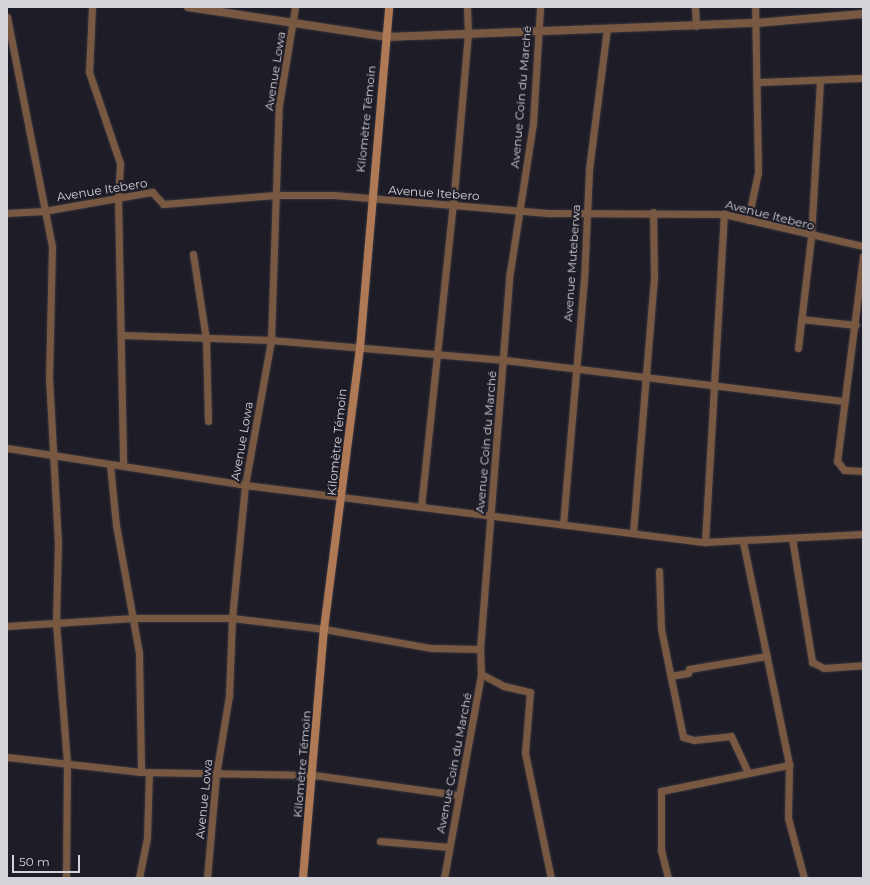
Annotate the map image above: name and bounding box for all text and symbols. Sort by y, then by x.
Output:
street label: Avenue Coin du Marché [508,25,534,169]
street label: Avenue Lowa [262,30,288,112]
street label: Kilomètre Témoin [353,65,379,173]
street label: Avenue Itebero [56,176,148,204]
street label: Avenue Itebero [388,183,480,203]
street label: Avenue Itebero [724,197,816,233]
street label: Avenue Muteberwa [561,204,583,322]
street label: Avenue Coin du Marché [473,370,499,514]
street label: Kilomètre Témoin [324,388,350,496]
street label: Avenue Lowa [228,400,256,482]
street label: Avenue Coin du Marché [433,691,475,835]
street label: Kilomètre Témoin [290,710,314,818]
street label: Avenue Lowa [193,758,215,840]
scale bar [14,847,82,873]
text: 50 m [19,854,50,869]

